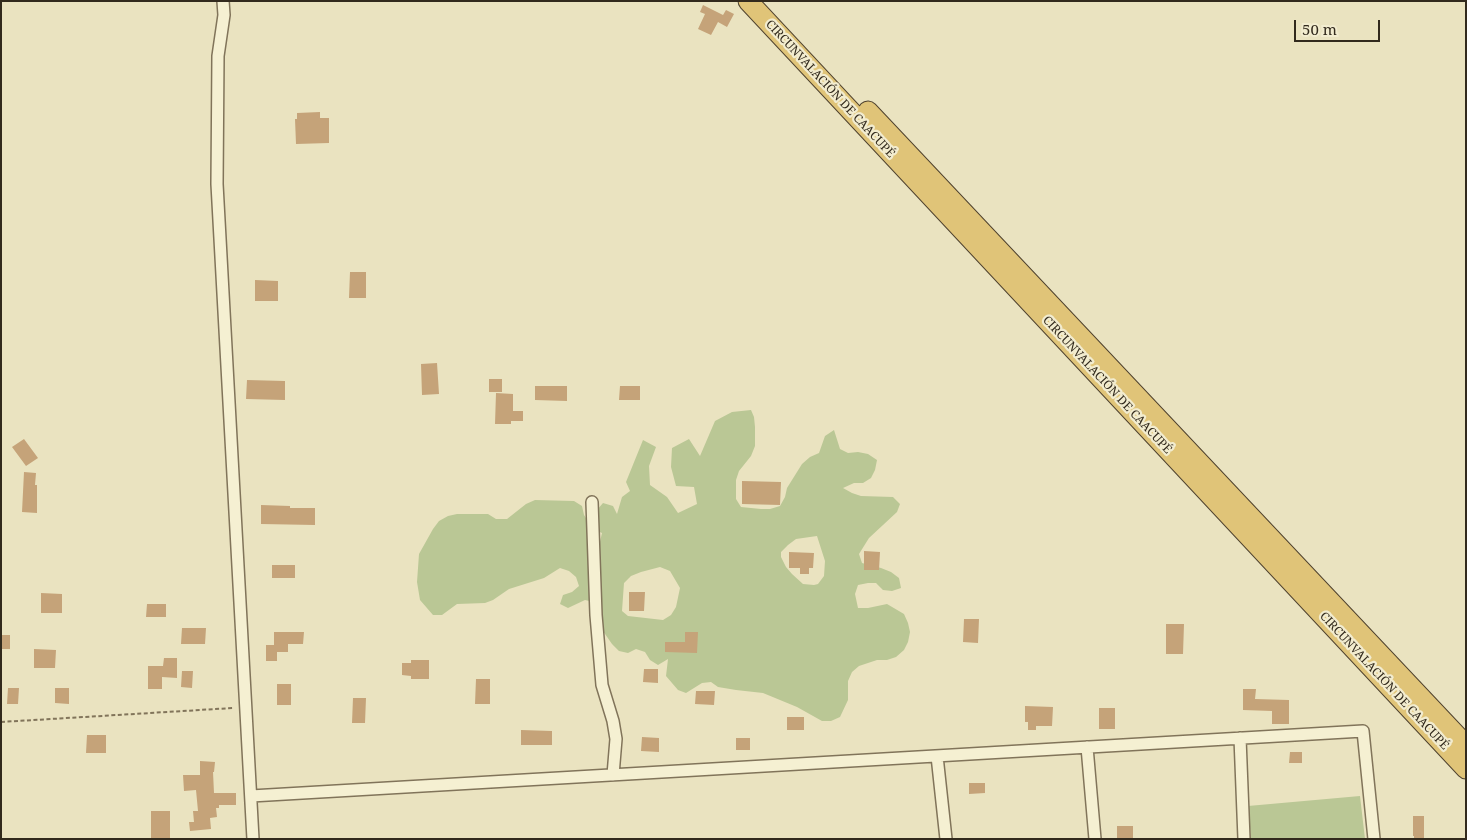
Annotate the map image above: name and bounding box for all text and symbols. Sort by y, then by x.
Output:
scale bar [1297,10,1383,42]
street label: CIRCUNVALACIÓN DE CAACUPÉ [762,17,898,161]
text: 50 m [1302,19,1337,39]
street label: CIRCUNVALACIÓN DE CAACUPÉ [1039,313,1175,457]
street label: CIRCUNVALACIÓN DE CAACUPÉ [1316,609,1452,753]

